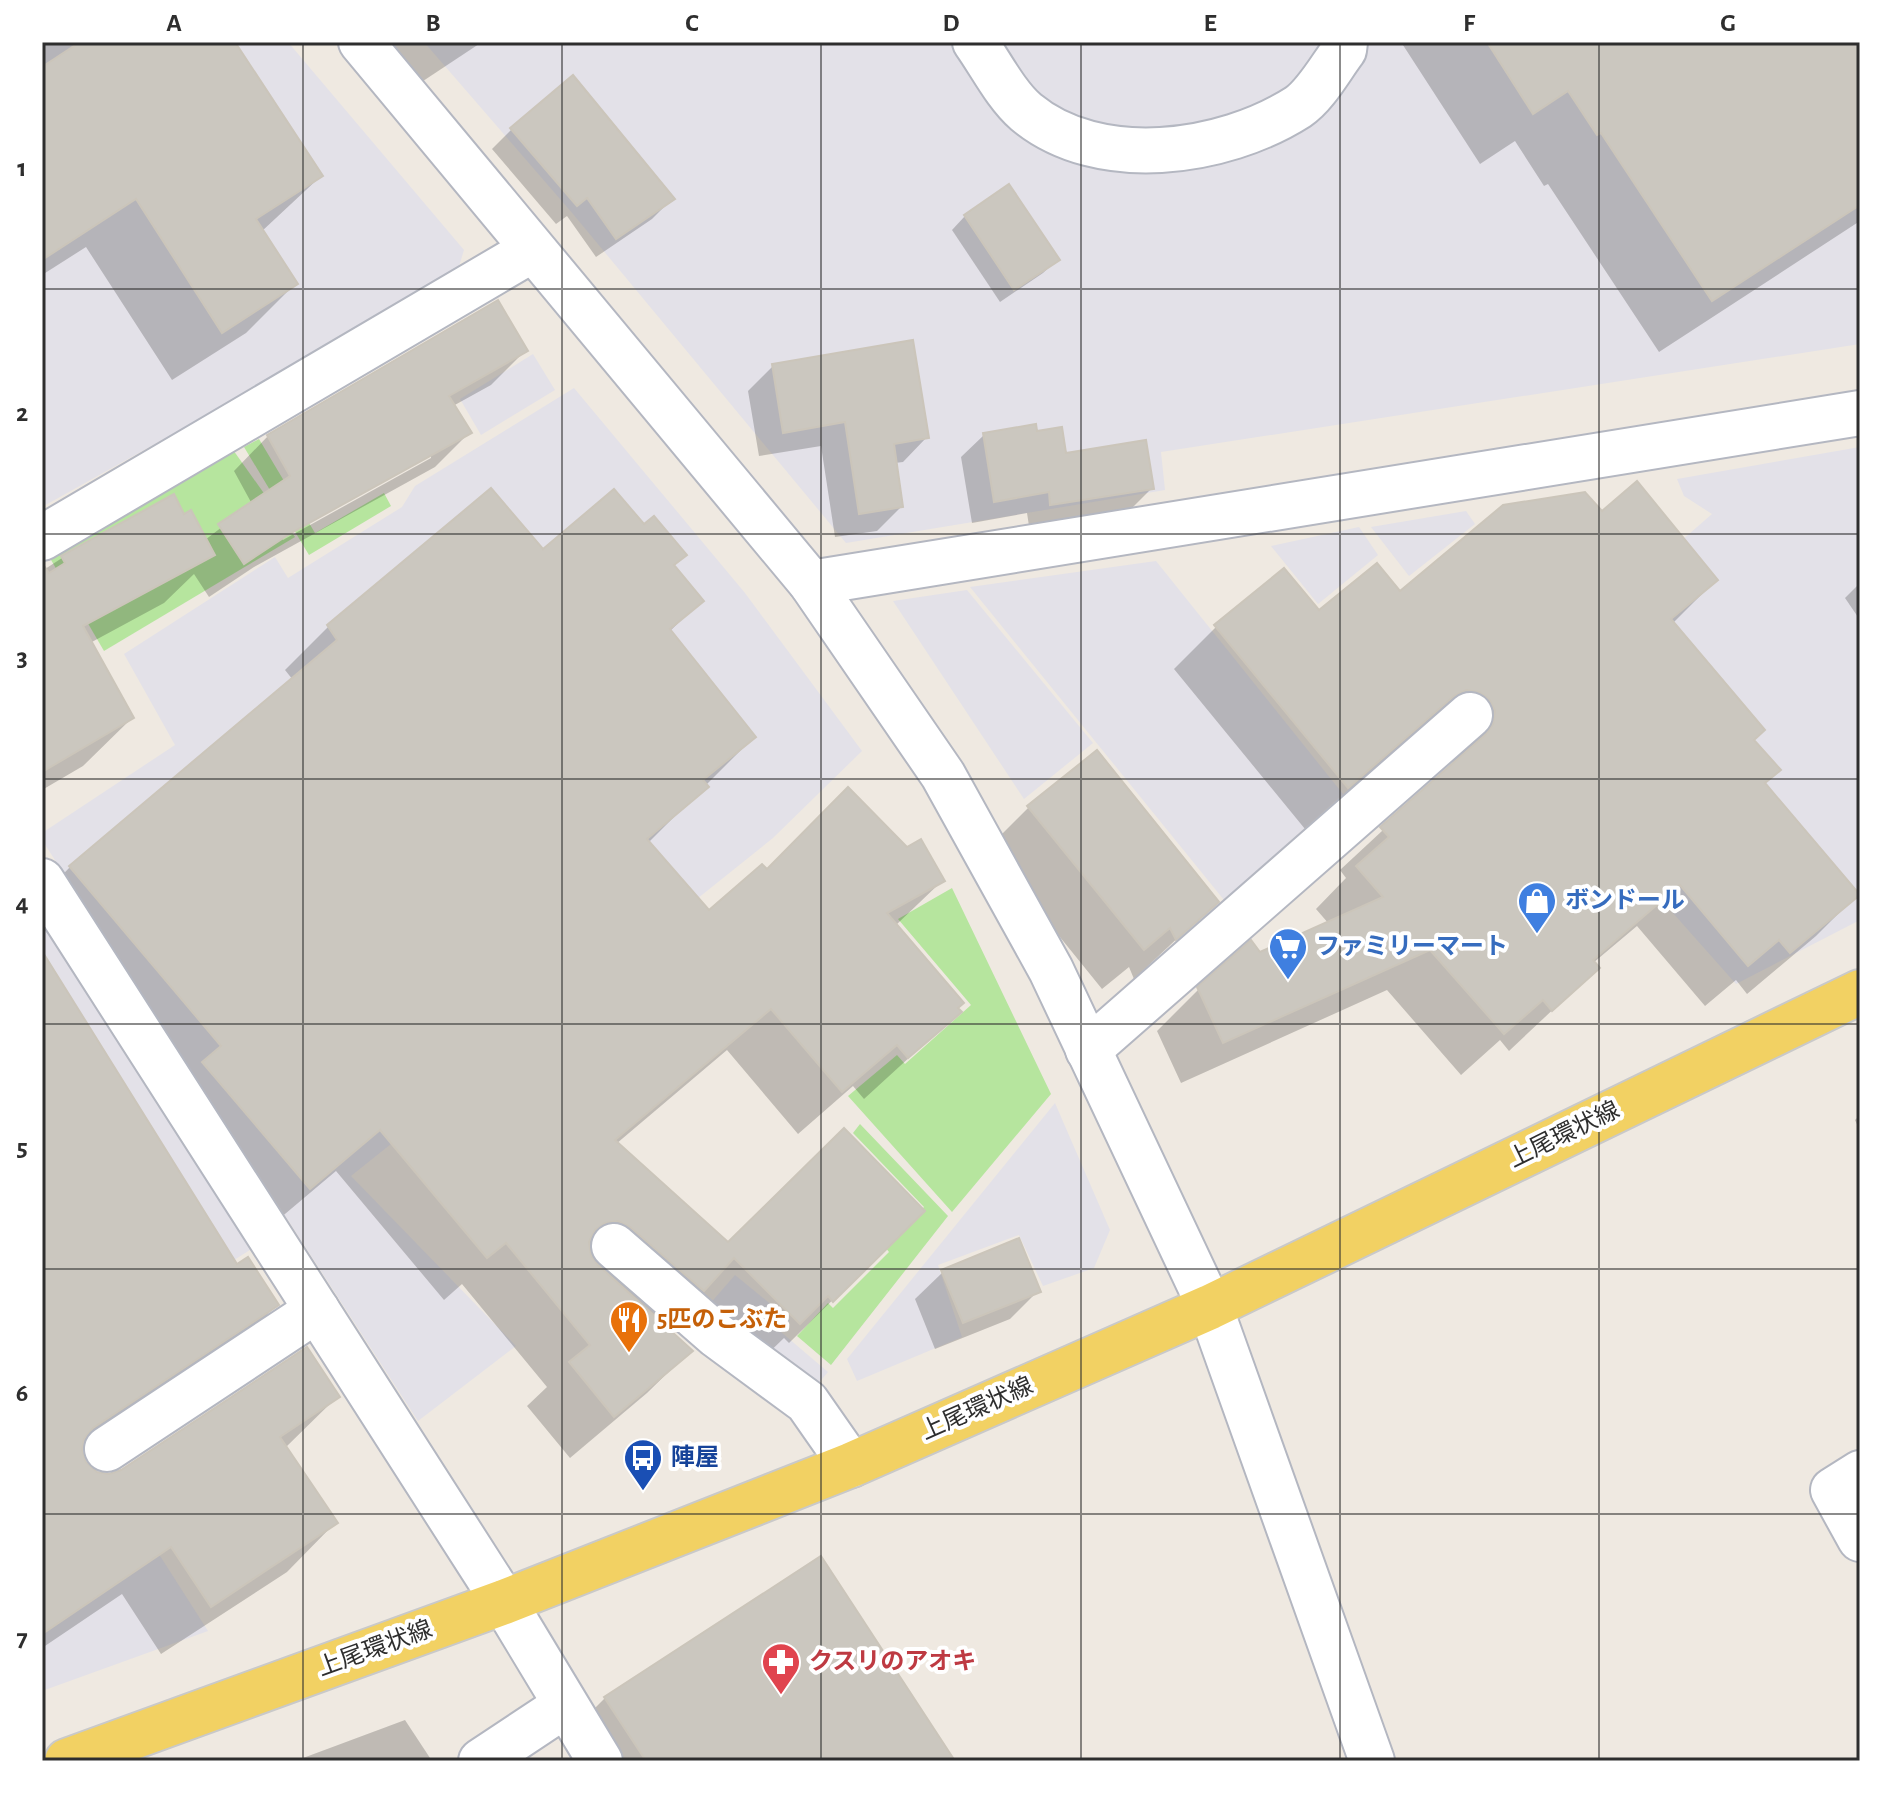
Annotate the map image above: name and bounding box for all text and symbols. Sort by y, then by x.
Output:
text: A [166,10,182,36]
text: B [425,10,441,36]
text: C [685,10,699,36]
text: D [942,10,960,36]
text: E [1203,10,1217,36]
text: F [1463,10,1476,36]
text: G [1720,10,1736,36]
text: 1 [17,155,27,181]
text: 2 [16,400,28,426]
text: 3 [16,645,28,671]
shop icon: ボンドール [1516,880,1558,935]
place label: ボンドール [1565,887,1685,913]
text: 4 [15,890,29,916]
supermarket icon: ファミリーマート [1267,926,1309,981]
place label: ファミリーマート [1316,935,1508,959]
street label: 上尾環状線 [1504,1096,1623,1172]
text: 5 [16,1135,28,1161]
restaurant icon: 5匹のこぶた [608,1299,650,1354]
place label: 5匹のこぶた [657,1307,787,1332]
street label: 上尾環状線 [916,1372,1037,1444]
text: 6 [16,1380,28,1406]
bus stop icon: 陣屋 [622,1437,664,1492]
place label: 陣屋 [671,1444,719,1470]
street label: 上尾環状線 [314,1615,435,1681]
text: 7 [16,1625,28,1651]
pharmacy icon: クスリのアオキ [760,1641,802,1696]
place label: クスリのアオキ [809,1649,976,1674]

